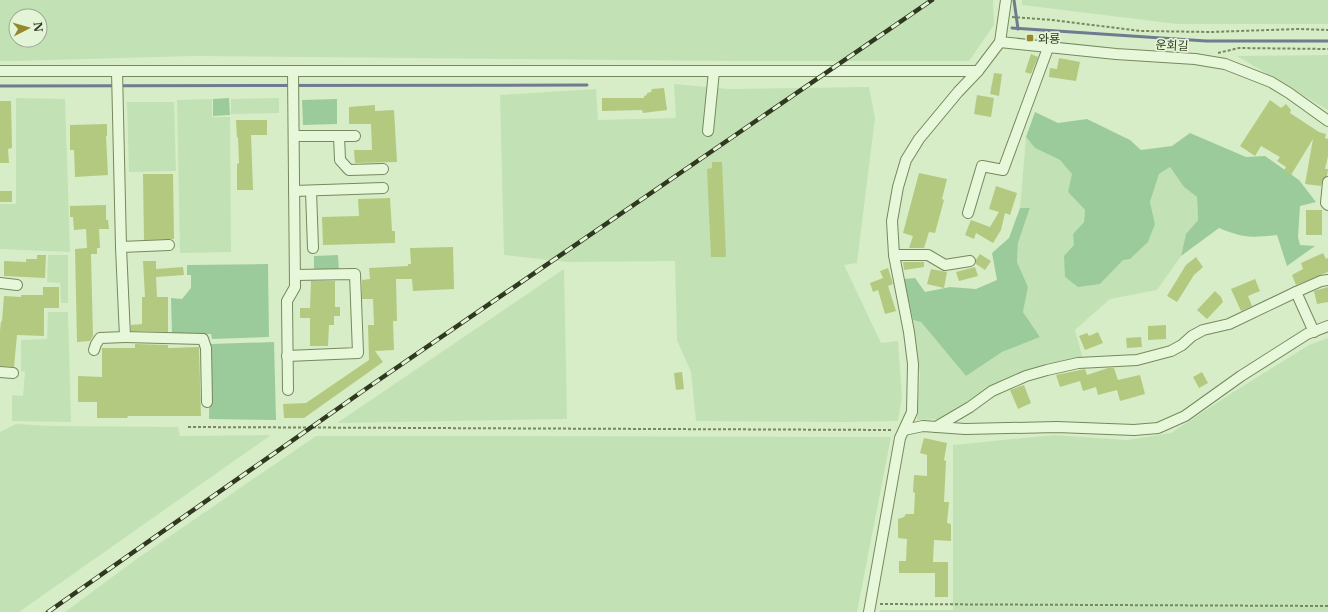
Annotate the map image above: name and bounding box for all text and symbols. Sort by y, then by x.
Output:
north arrow [8,8,48,48]
text: N [30,21,46,33]
place label: 와룡 [1038,31,1060,46]
marker: 와룡 [1025,33,1035,43]
street label: 운회길 [1155,37,1189,53]

